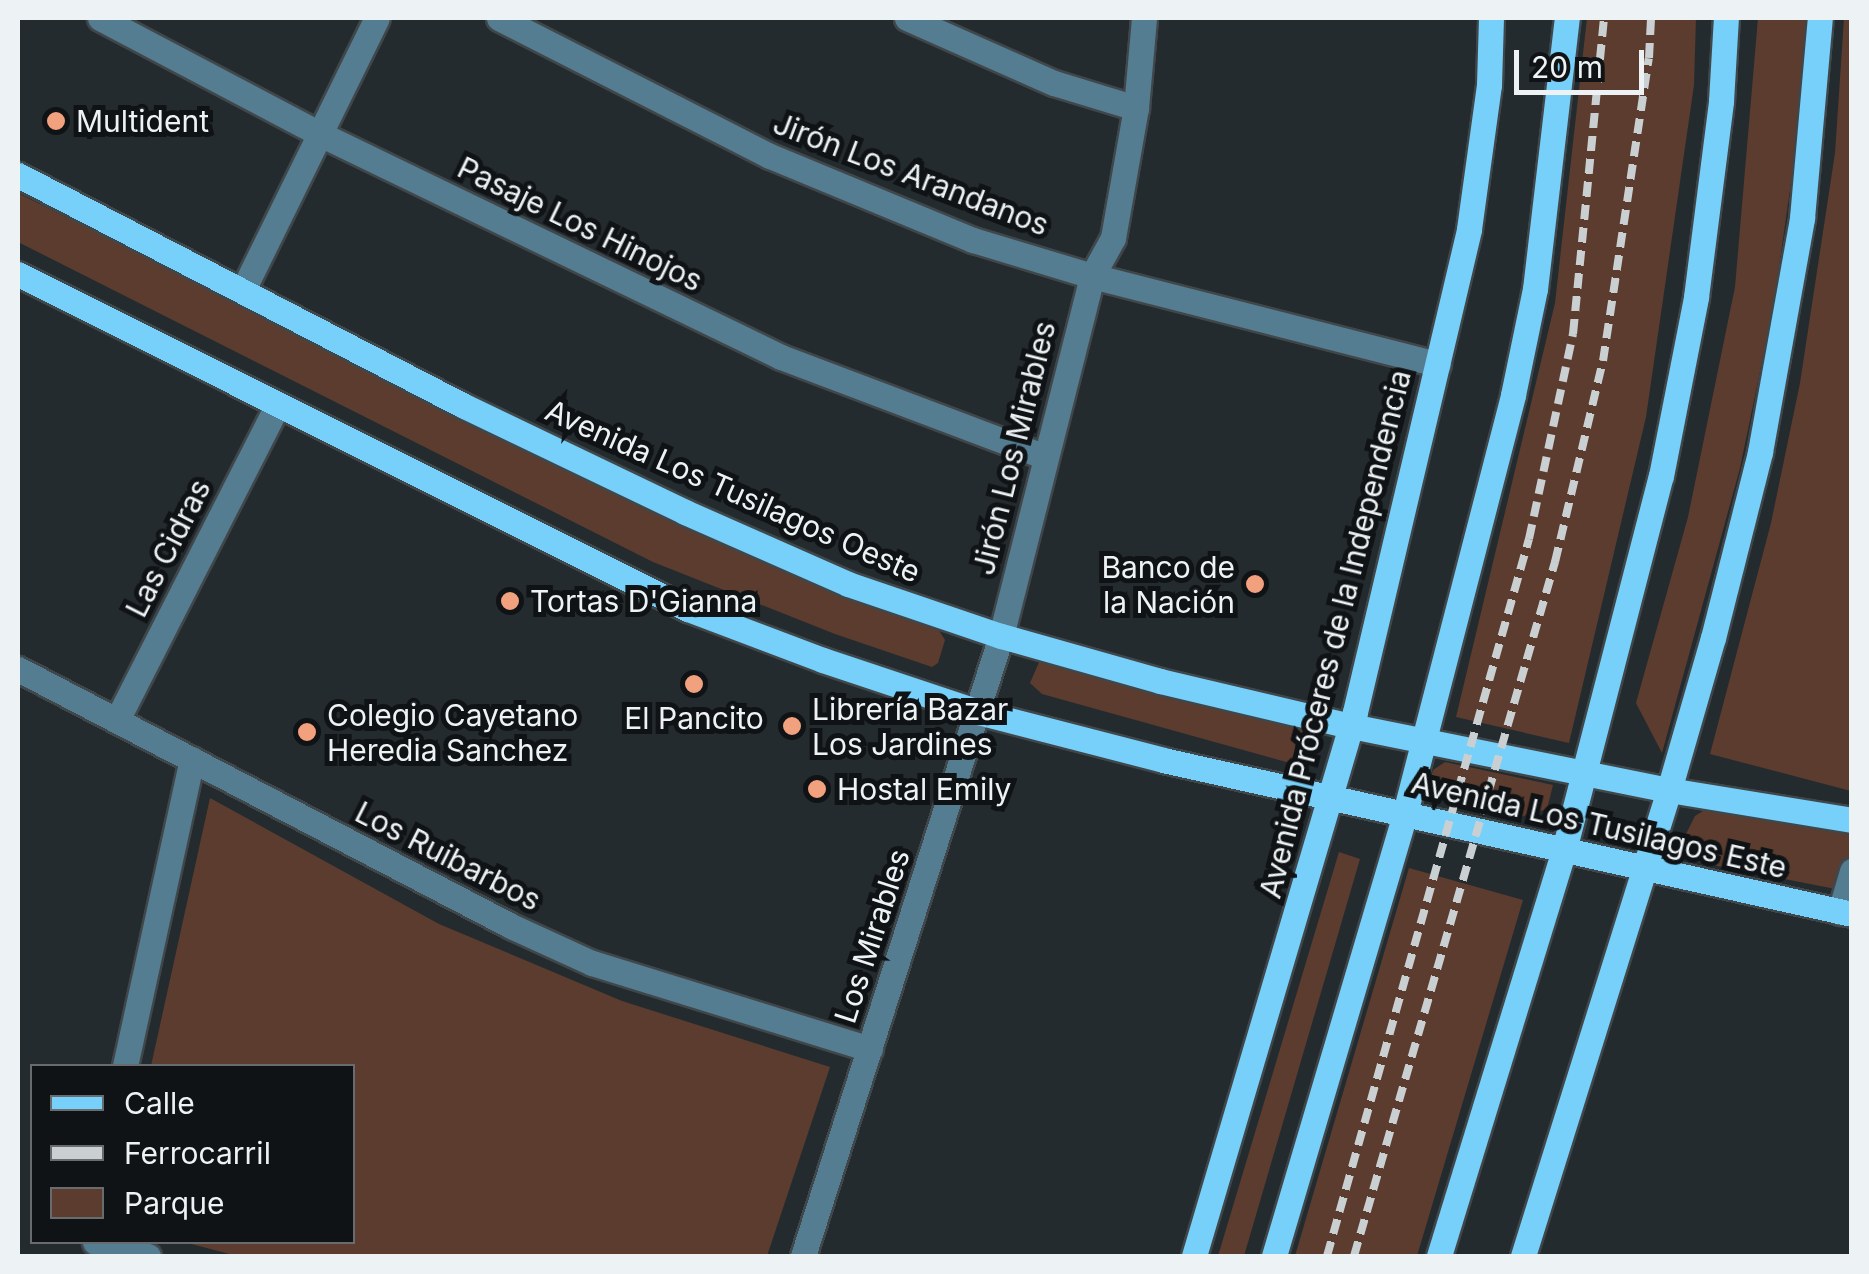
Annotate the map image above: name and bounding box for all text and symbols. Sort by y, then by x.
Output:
scale bar [1519,30,1649,92]
text: 20 m [1531,49,1603,85]
place label: Multident [76,103,209,139]
street label: Jirón Los Arandanos [768,105,1054,243]
marker: Multident [45,110,67,132]
street label: Pasaje Los Hinojos [452,149,708,299]
street label: Jirón Los Mirables [965,317,1063,579]
street label: Avenida Próceres de la Independencia [1252,366,1418,902]
street label: Avenida Los Tusilagos Oeste [540,392,926,590]
street label: Las Cidras [118,473,218,623]
place label: Banco de la Nación [1101,549,1235,620]
marker: Banco de la Nación [1244,573,1266,595]
place label: Tortas D'Gianna [530,583,757,619]
marker: Tortas D'Gianna [499,590,521,612]
marker: El Pancito [683,673,705,695]
place label: Librería Bazar Los Jardines [812,691,1008,762]
place label: Colegio Cayetano Heredia Sanchez [327,697,578,768]
place label: El Pancito [624,700,764,736]
marker: Librería Bazar Los Jardines [781,715,803,737]
marker: Colegio Cayetano Heredia Sanchez [296,721,318,743]
street label: Avenida Los Tusilagos Este [1408,764,1790,886]
place label: Hostal Emily [837,771,1011,807]
marker: Hostal Emily [806,778,828,800]
street label: Los Ruibarbos [349,794,547,918]
street label: Los Mirables [827,845,917,1027]
legend [30,1064,355,1244]
text: Calle [124,1085,195,1121]
text: Ferrocarril [124,1135,271,1171]
text: Parque [124,1185,224,1221]

